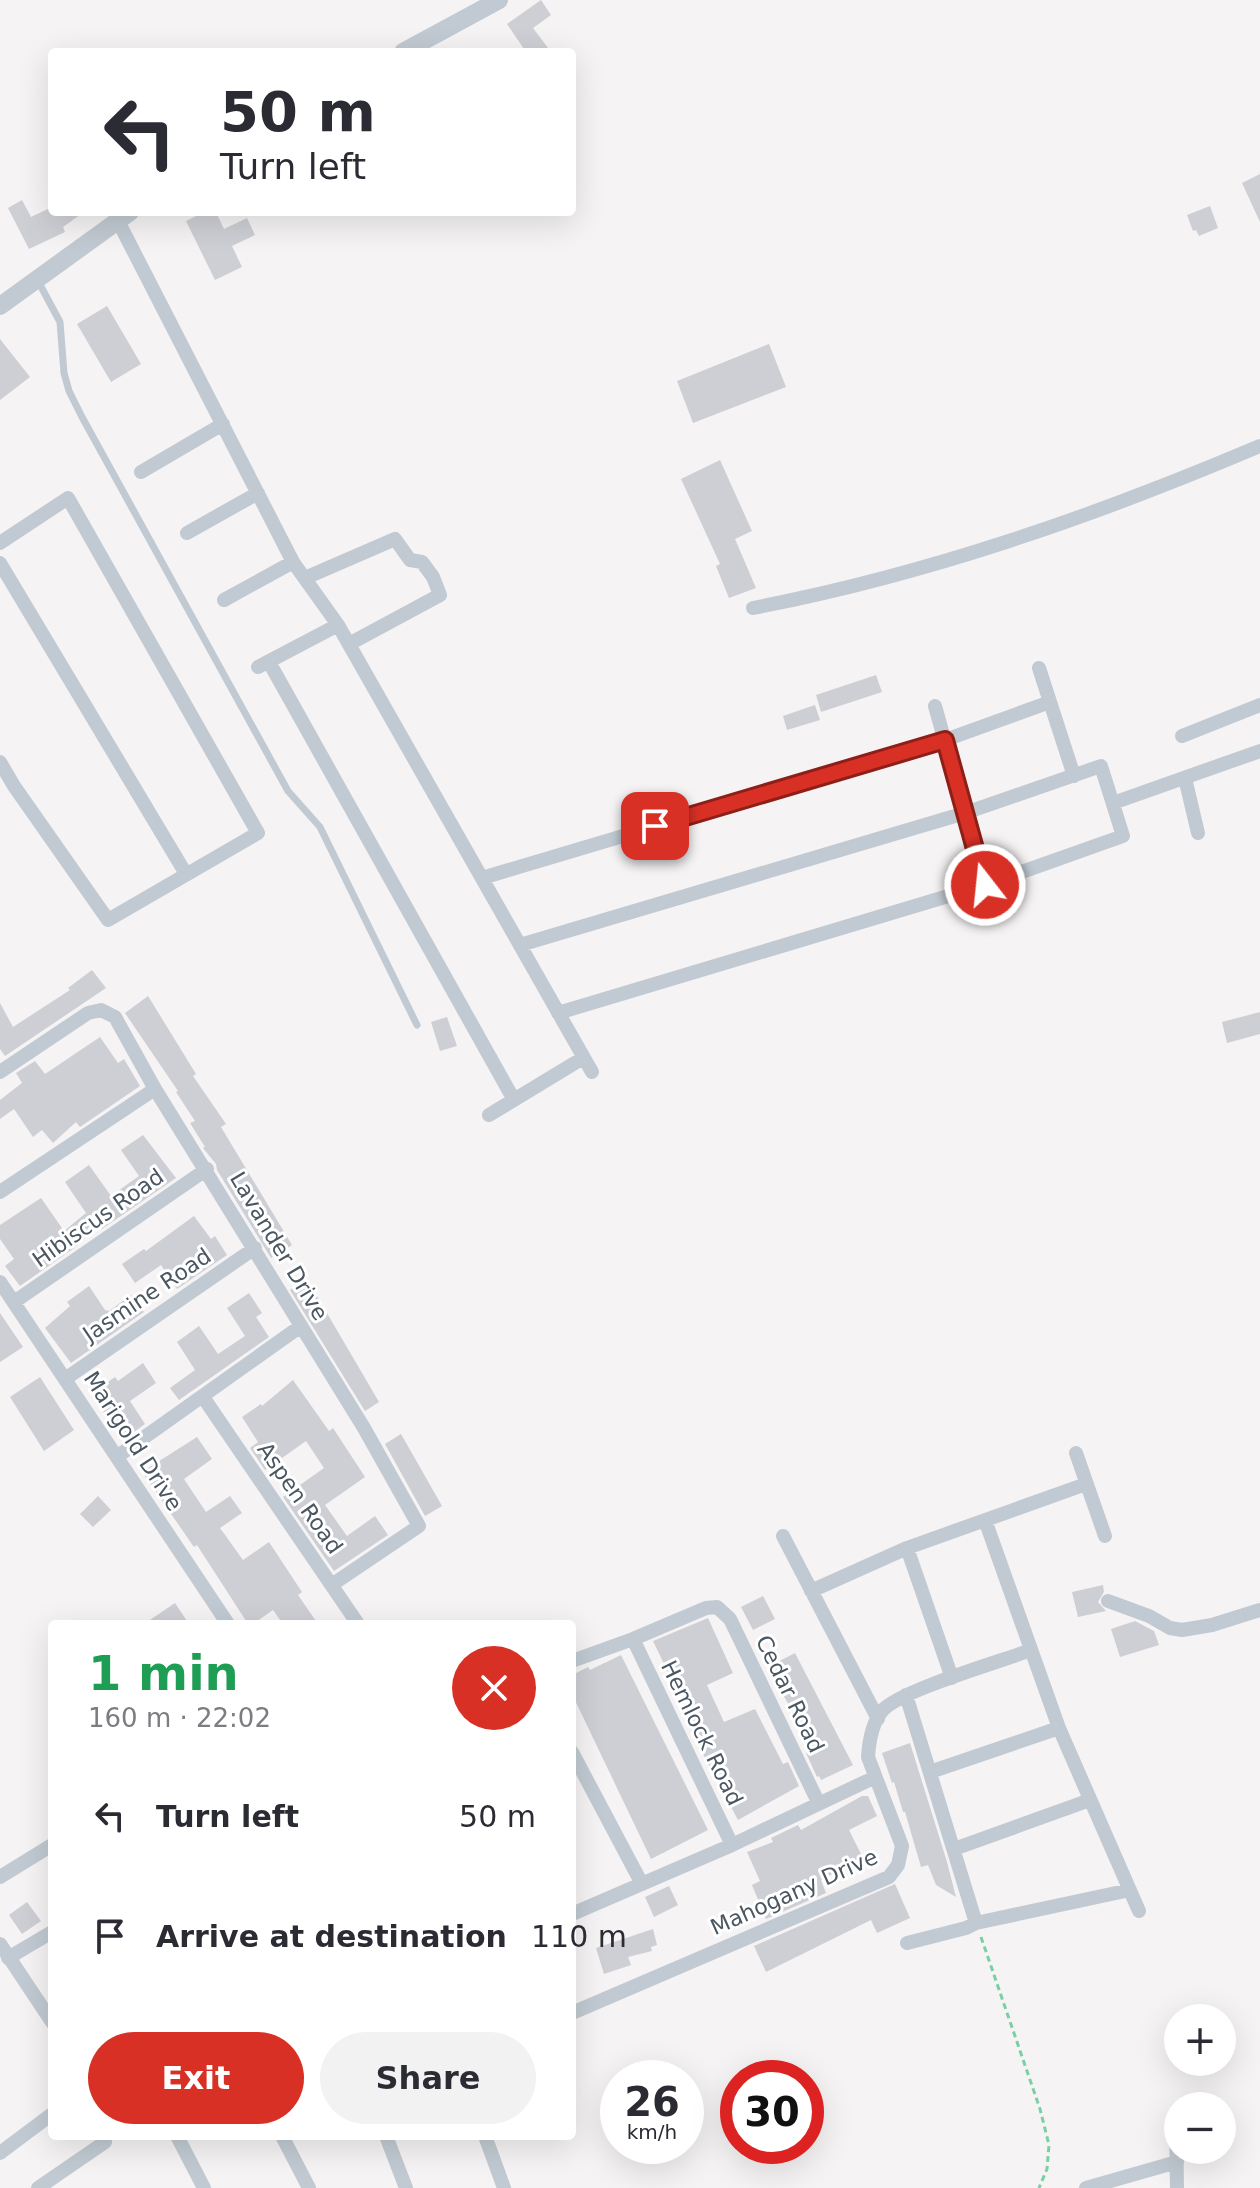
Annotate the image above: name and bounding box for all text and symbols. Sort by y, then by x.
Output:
text: 50 m [220,79,376,144]
icon: left [88,80,192,184]
text: Turn left [220,146,366,187]
pin [621,792,689,860]
icon: arrive [633,804,677,848]
position arrow [943,843,1027,927]
street label: Hibiscus Road [28,1164,168,1272]
street label: Lavander Drive [225,1167,333,1325]
street label: Jasmine Road [77,1243,216,1348]
street label: Marigold Drive [79,1367,187,1515]
street label: Aspen Road [252,1438,348,1558]
street label: Cedar Road [751,1631,829,1757]
text: 1 min [88,1645,239,1701]
button: close [452,1646,536,1730]
street label: Hemlock Road [656,1656,748,1810]
text: 160 m · 22:02 [88,1703,271,1733]
icon: left [88,1794,132,1838]
text: Turn left [156,1799,299,1834]
text: 50 m [459,1799,536,1834]
street label: Mahogany Drive [707,1844,881,1940]
icon: arrive [88,1914,132,1958]
text: Arrive at destination [156,1919,507,1954]
text: 110 m [531,1919,627,1954]
map controls [1164,2004,1236,2164]
button: + [1164,2004,1236,2076]
button: Exit [88,2032,304,2124]
button: Share [320,2032,536,2124]
speed limit sign: 30 [720,2060,824,2164]
text: 26 [624,2079,680,2125]
button: − [1164,2092,1236,2164]
text: km/h [627,2120,677,2144]

